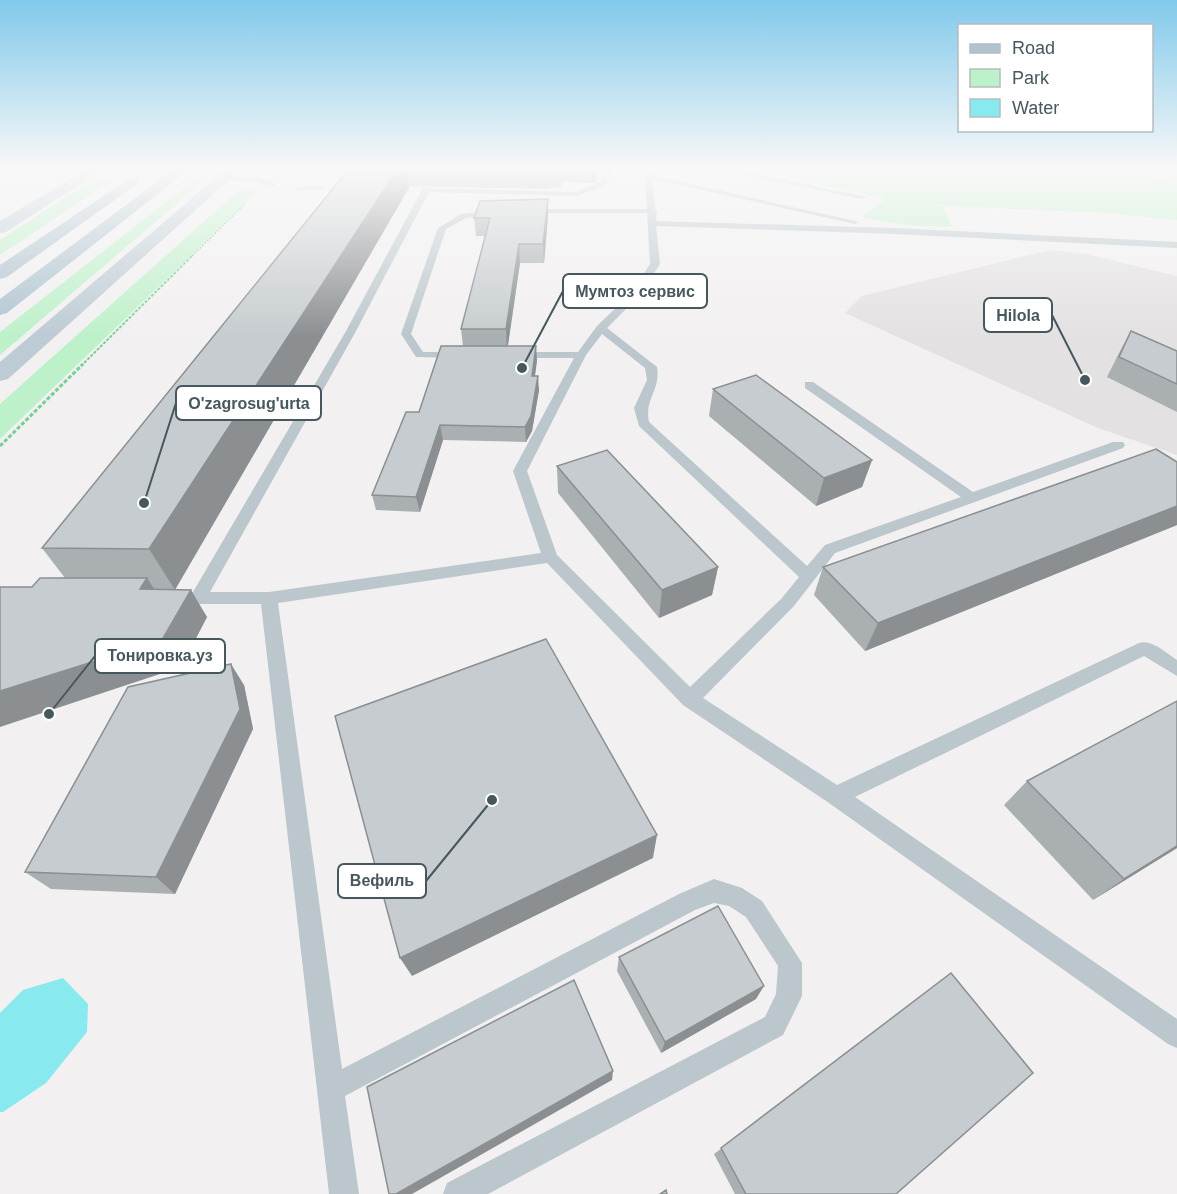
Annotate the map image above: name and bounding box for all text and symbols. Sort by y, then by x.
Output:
legend [958,24,1153,132]
text: Road [1012,38,1055,58]
text: Park [1012,68,1050,88]
text: Water [1012,98,1059,118]
callout: Мумтоз сервис [563,274,707,308]
text: Мумтоз сервис [575,283,695,300]
callout: Hilola [984,298,1052,332]
text: Hilola [996,307,1040,324]
callout: O'zagrosug'urta [176,386,321,420]
text: O'zagrosug'urta [188,395,310,412]
callout: Тонировка.уз [95,639,225,673]
text: Тонировка.уз [107,647,213,664]
callout: Вефиль [338,864,426,898]
text: Вефиль [350,872,414,889]

